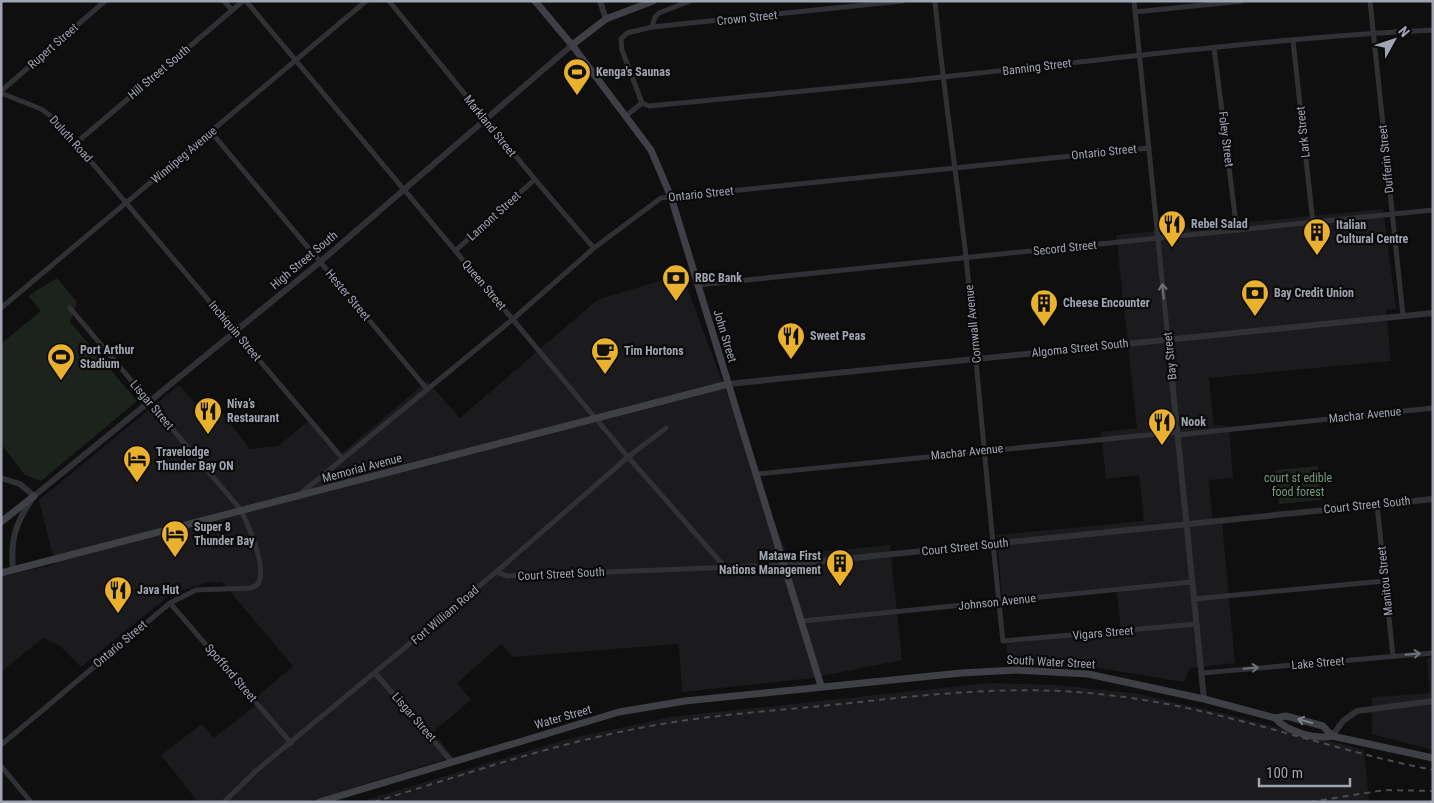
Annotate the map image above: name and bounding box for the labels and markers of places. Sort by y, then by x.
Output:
sports icon: Kenga's Saunas [562,57,592,96]
place label: Kenga's Saunas [596,65,671,79]
restaurant icon: Rebel Salad [1157,209,1187,248]
place label: Rebel Salad [1191,217,1248,231]
building icon: Italian Cultural Centre [1302,217,1332,256]
place label: Italian Cultural Centre [1336,218,1409,246]
bank icon: RBC Bank [661,263,691,302]
place label: RBC Bank [695,271,742,285]
bank icon: Bay Credit Union [1240,278,1270,317]
place label: Bay Credit Union [1274,286,1354,300]
building icon: Cheese Encounter [1029,288,1059,327]
place label: Cheese Encounter [1063,296,1150,310]
restaurant icon: Sweet Peas [776,321,806,360]
place label: Sweet Peas [810,329,866,343]
cafe icon: Tim Hortons [590,336,620,375]
sports icon: Port Arthur Stadium [46,342,76,381]
place label: Port Arthur Stadium [80,343,134,371]
place label: Tim Hortons [624,344,684,358]
restaurant icon: Niva’s Restaurant [193,396,223,435]
place label: Niva’s Restaurant [227,397,279,425]
restaurant icon: Nook [1147,407,1177,446]
place label: Nook [1181,415,1206,429]
hotel icon: Travelodge Thunder Bay ON [122,444,152,483]
place label: Travelodge Thunder Bay ON [156,445,234,473]
hotel icon: Super 8 Thunder Bay [160,519,190,558]
place label: Super 8 Thunder Bay [194,520,255,548]
building icon: Matawa First Nations Management [825,548,855,587]
place label: Matawa First Nations Management [719,549,821,577]
restaurant icon: Java Hut [103,575,133,614]
place label: Java Hut [137,583,179,597]

